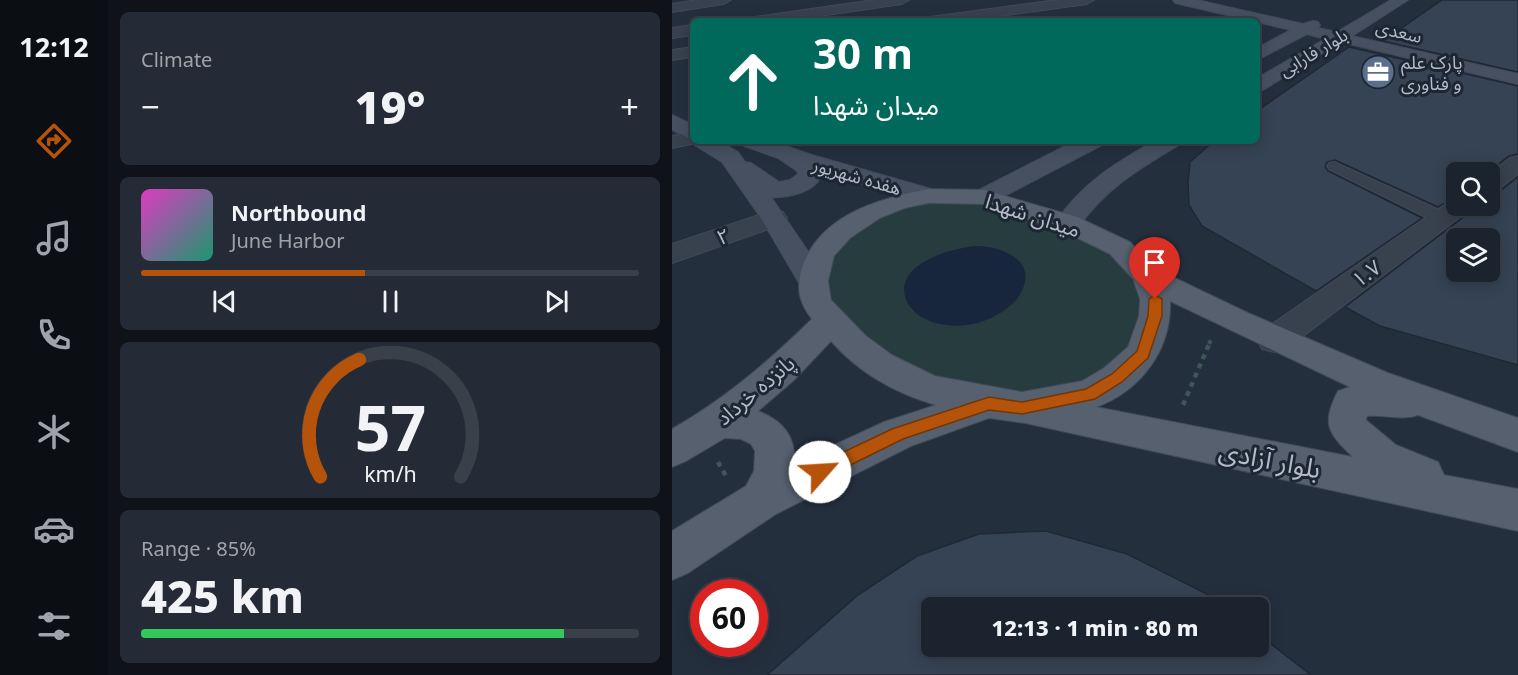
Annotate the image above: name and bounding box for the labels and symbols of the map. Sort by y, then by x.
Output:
street label: سعدی [1374,14,1424,48]
street label: بلوار فارابی [1274,22,1352,82]
place label: پارک علم و فناوری [1401,50,1463,95]
office icon: پارک علم و فناوری [1360,54,1396,90]
street label: هفده شهریور [809,152,904,200]
street label: میدان شهدا [982,187,1084,243]
street label: ۲ [713,221,733,251]
pin [1129,237,1180,299]
street label: ۱.۷ [1346,253,1386,293]
street label: پانزده خرداد [710,349,800,431]
street label: بلوار آزادی [1216,432,1324,486]
position arrow [788,440,852,504]
speed limit sign: 60 [690,579,768,657]

